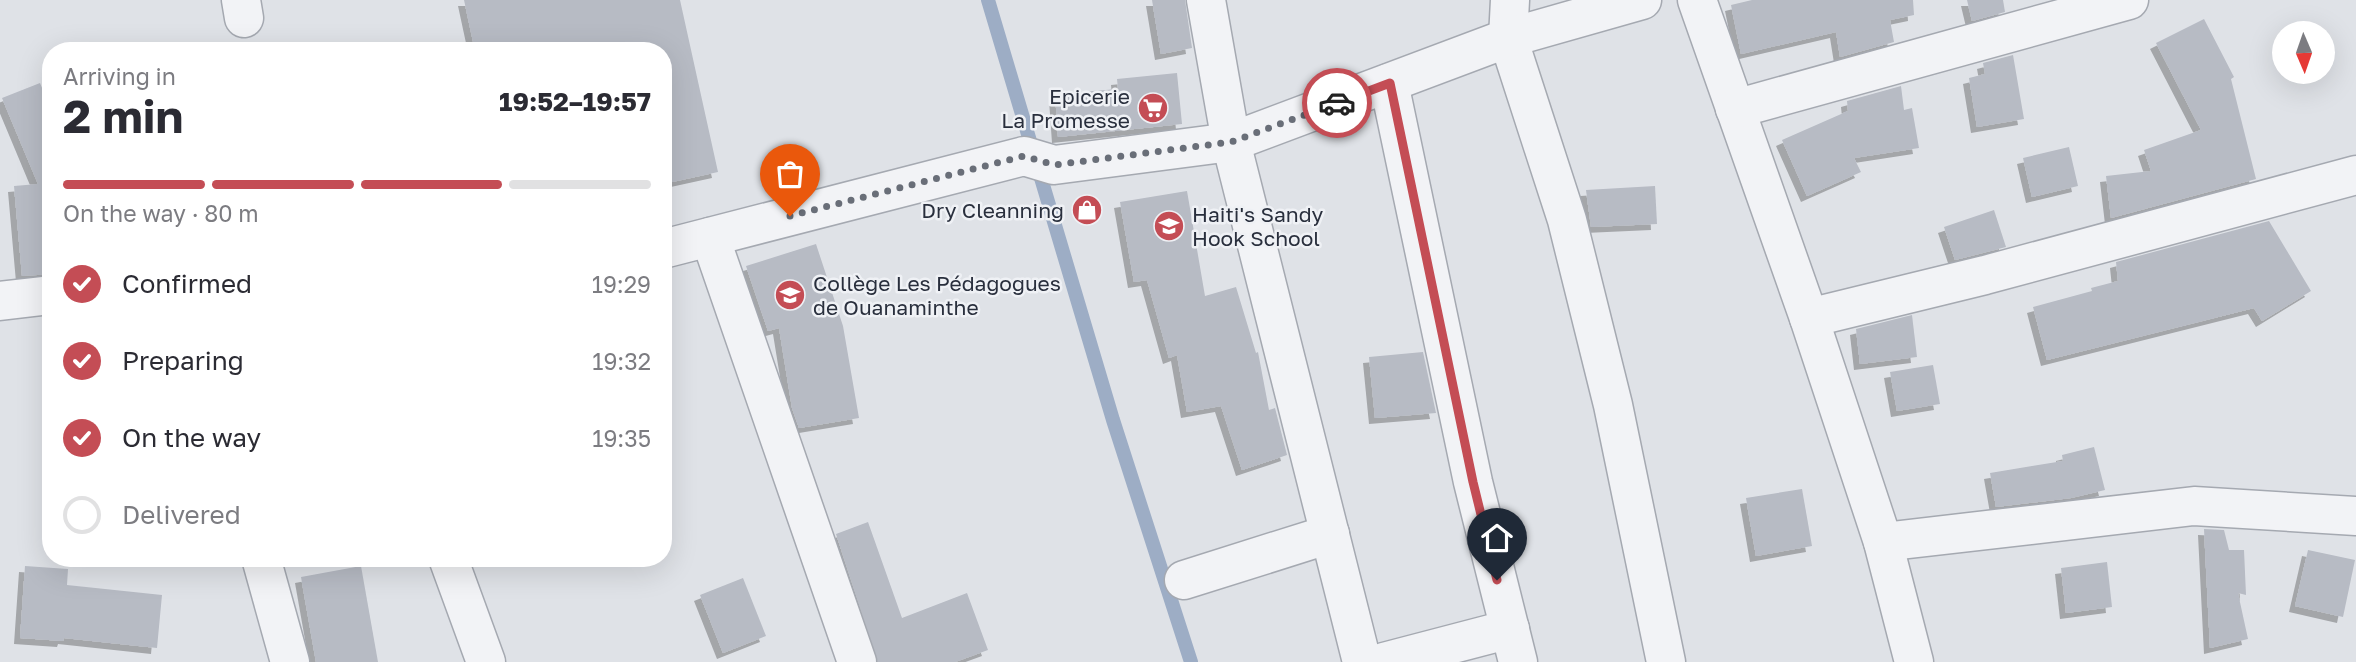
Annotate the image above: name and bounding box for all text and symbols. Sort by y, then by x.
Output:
north arrow [2272,21,2334,84]
map controls [2272,21,2335,84]
text: Arriving in [63,62,176,90]
courier [1302,68,1372,138]
place label: Epicerie La Promesse [1001,83,1130,133]
icon: car [1318,84,1356,122]
text: 19:52–19:57 [499,86,651,117]
text: 2 min [63,88,183,143]
supermarket icon: Epicerie La Promesse [1136,91,1170,125]
pin [760,144,820,216]
icon: bag [771,155,809,193]
shop icon: Dry Cleanning [1070,193,1104,227]
place label: Dry Cleanning [921,197,1064,223]
text: On the way · 80 m [63,199,259,227]
place label: Haiti's Sandy Hook School [1192,201,1324,251]
school or university icon: Haiti's Sandy Hook School [1152,209,1186,243]
icon: check [63,265,101,303]
text: Confirmed [122,268,252,299]
text: 19:29 [592,270,651,298]
place label: Collège Les Pédagogues de Ouanaminthe [813,270,1061,320]
school or university icon: Collège Les Pédagogues de Ouanaminthe [773,278,807,312]
icon: check [63,342,101,380]
text: Preparing [122,345,244,376]
text: 19:32 [592,347,651,375]
icon: check [63,419,101,457]
text: On the way [122,422,261,453]
text: 19:35 [592,424,651,452]
text: Delivered [122,499,241,530]
pin [1467,508,1527,580]
icon: home [1478,519,1516,557]

